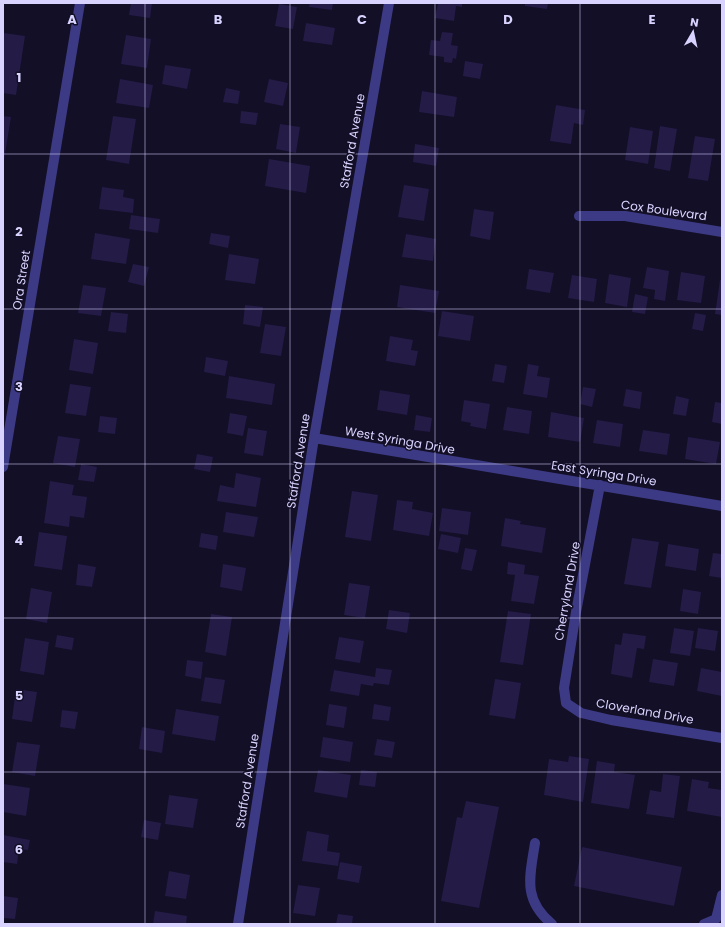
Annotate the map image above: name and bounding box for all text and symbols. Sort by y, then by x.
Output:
text: A [67,10,77,29]
text: B [214,10,223,29]
text: C [357,10,367,29]
text: D [503,10,513,29]
text: E [648,10,656,29]
north arrow [673,12,713,52]
text: N [689,14,700,31]
text: 1 [17,68,21,87]
street label: Stafford Avenue [335,92,369,190]
street label: Cox Boulevard [620,196,708,224]
text: 2 [15,222,23,241]
street label: Ora Street [8,249,34,311]
text: 3 [15,377,23,396]
street label: Stafford Avenue [282,412,314,510]
street label: West Syringa Drive [344,422,456,458]
street label: East Syringa Drive [550,456,658,490]
text: 4 [15,531,24,550]
street label: Cherryland Drive [550,540,584,642]
text: 5 [15,686,23,705]
street label: Cloverland Drive [595,694,695,728]
street label: Stafford Avenue [231,732,263,830]
text: 6 [15,840,23,859]

